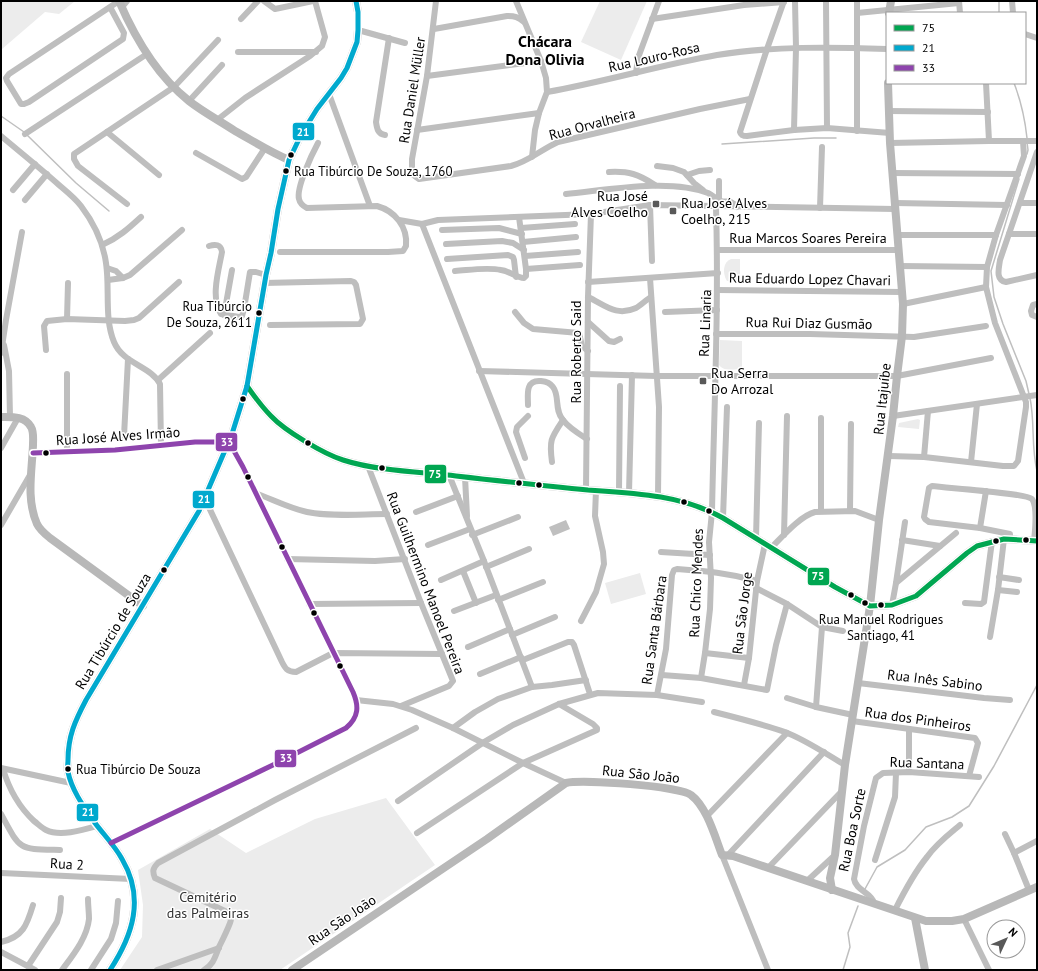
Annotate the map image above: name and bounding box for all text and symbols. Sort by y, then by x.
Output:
legend [886,12,1026,84]
text: 75 [922,20,935,35]
district label: Chácara Dona Olivia [505,31,585,69]
street label: Rua Daniel Müller [395,35,429,145]
street label: Rua Louro-Rosa [607,38,701,76]
text: 21 [922,40,935,55]
text: 33 [922,60,935,75]
street label: Rua Orvalheira [547,104,637,144]
line badge: 21 [292,122,315,141]
text: 21 [297,125,309,139]
unlabelled marker [286,150,296,160]
place label: Rua Tibúrcio De Souza, 1760 [294,163,453,180]
marker: Rua Tibúrcio De Souza, 1760 [281,166,291,176]
place label: Rua José Alves Coelho [571,187,648,221]
place label: Rua José Alves Coelho, 215 [681,194,767,228]
marker: Rua José Alves Coelho [651,199,661,209]
marker: Rua José Alves Coelho, 215 [668,206,678,216]
street label: Rua Marcos Soares Pereira [729,229,887,247]
street label: Rua Eduardo Lopez Chavari [729,269,891,289]
street label: Rua Linaria [695,289,715,357]
place label: Rua Tibúrcio De Souza, 2611 [167,298,252,331]
street label: Rua Roberto Said [567,301,585,403]
marker: Rua Tibúrcio De Souza, 2611 [254,308,264,318]
street label: Rua Rui Diaz Gusmão [745,313,873,333]
street label: Rua Itajuíbe [869,362,895,436]
place label: Rua Serra Do Arrozal [711,364,773,398]
marker: Rua Serra Do Arrozal [698,376,708,386]
unlabelled marker [238,394,248,404]
street label: Rua José Alves Irmão [55,423,181,449]
line badge: 33 [215,432,238,452]
text: 33 [221,435,233,449]
unlabelled marker [303,438,313,448]
unlabelled marker [41,448,51,458]
unlabelled marker [377,463,387,473]
line badge: 75 [424,464,447,484]
text: 75 [429,467,441,481]
unlabelled marker [243,472,253,482]
unlabelled marker [514,478,524,488]
unlabelled marker [534,480,544,490]
street label: Rua Guilhermino Manoel Pereira [383,489,469,677]
line badge: 21 [192,490,215,509]
text: 21 [198,492,210,506]
unlabelled marker [679,497,689,507]
unlabelled marker [704,506,714,516]
street label: Rua Chico Mendes [685,528,707,638]
unlabelled marker [1021,535,1031,545]
unlabelled marker [991,536,1001,546]
unlabelled marker [277,542,287,552]
unlabelled marker [159,565,169,575]
line badge: 75 [807,567,830,586]
street label: Rua Tibúrcio de Souza [71,569,155,693]
text: 75 [812,569,824,583]
street label: Rua São Jorge [728,571,756,655]
street label: Rua Santa Bárbara [637,574,671,686]
unlabelled marker [846,590,856,600]
unlabelled marker [860,598,870,608]
marker: Rua Manuel Rodrigues Santiago, 41 [876,600,886,610]
unlabelled marker [309,608,319,618]
place label: Rua Manuel Rodrigues Santiago, 41 [819,611,943,644]
unlabelled marker [335,661,345,671]
street label: Rua Inês Sabino [886,665,984,695]
street label: Rua dos Pinheiros [864,703,972,735]
line badge: 33 [274,749,297,768]
text: 33 [280,751,292,765]
street label: Rua Santana [889,753,965,773]
place label: Rua Tibúrcio De Souza [76,761,201,778]
street label: Rua São João [601,761,681,787]
marker: Rua Tibúrcio De Souza [63,764,73,774]
street label: Rua Boa Sorte [834,787,870,873]
line badge: 21 [76,803,99,822]
text: 21 [82,805,94,819]
street label: Rua 2 [50,854,84,874]
park label: Cemitério das Palmeiras [167,888,249,922]
street label: Rua São João [305,891,379,949]
north arrow [986,919,1026,959]
text: N [1006,925,1021,940]

